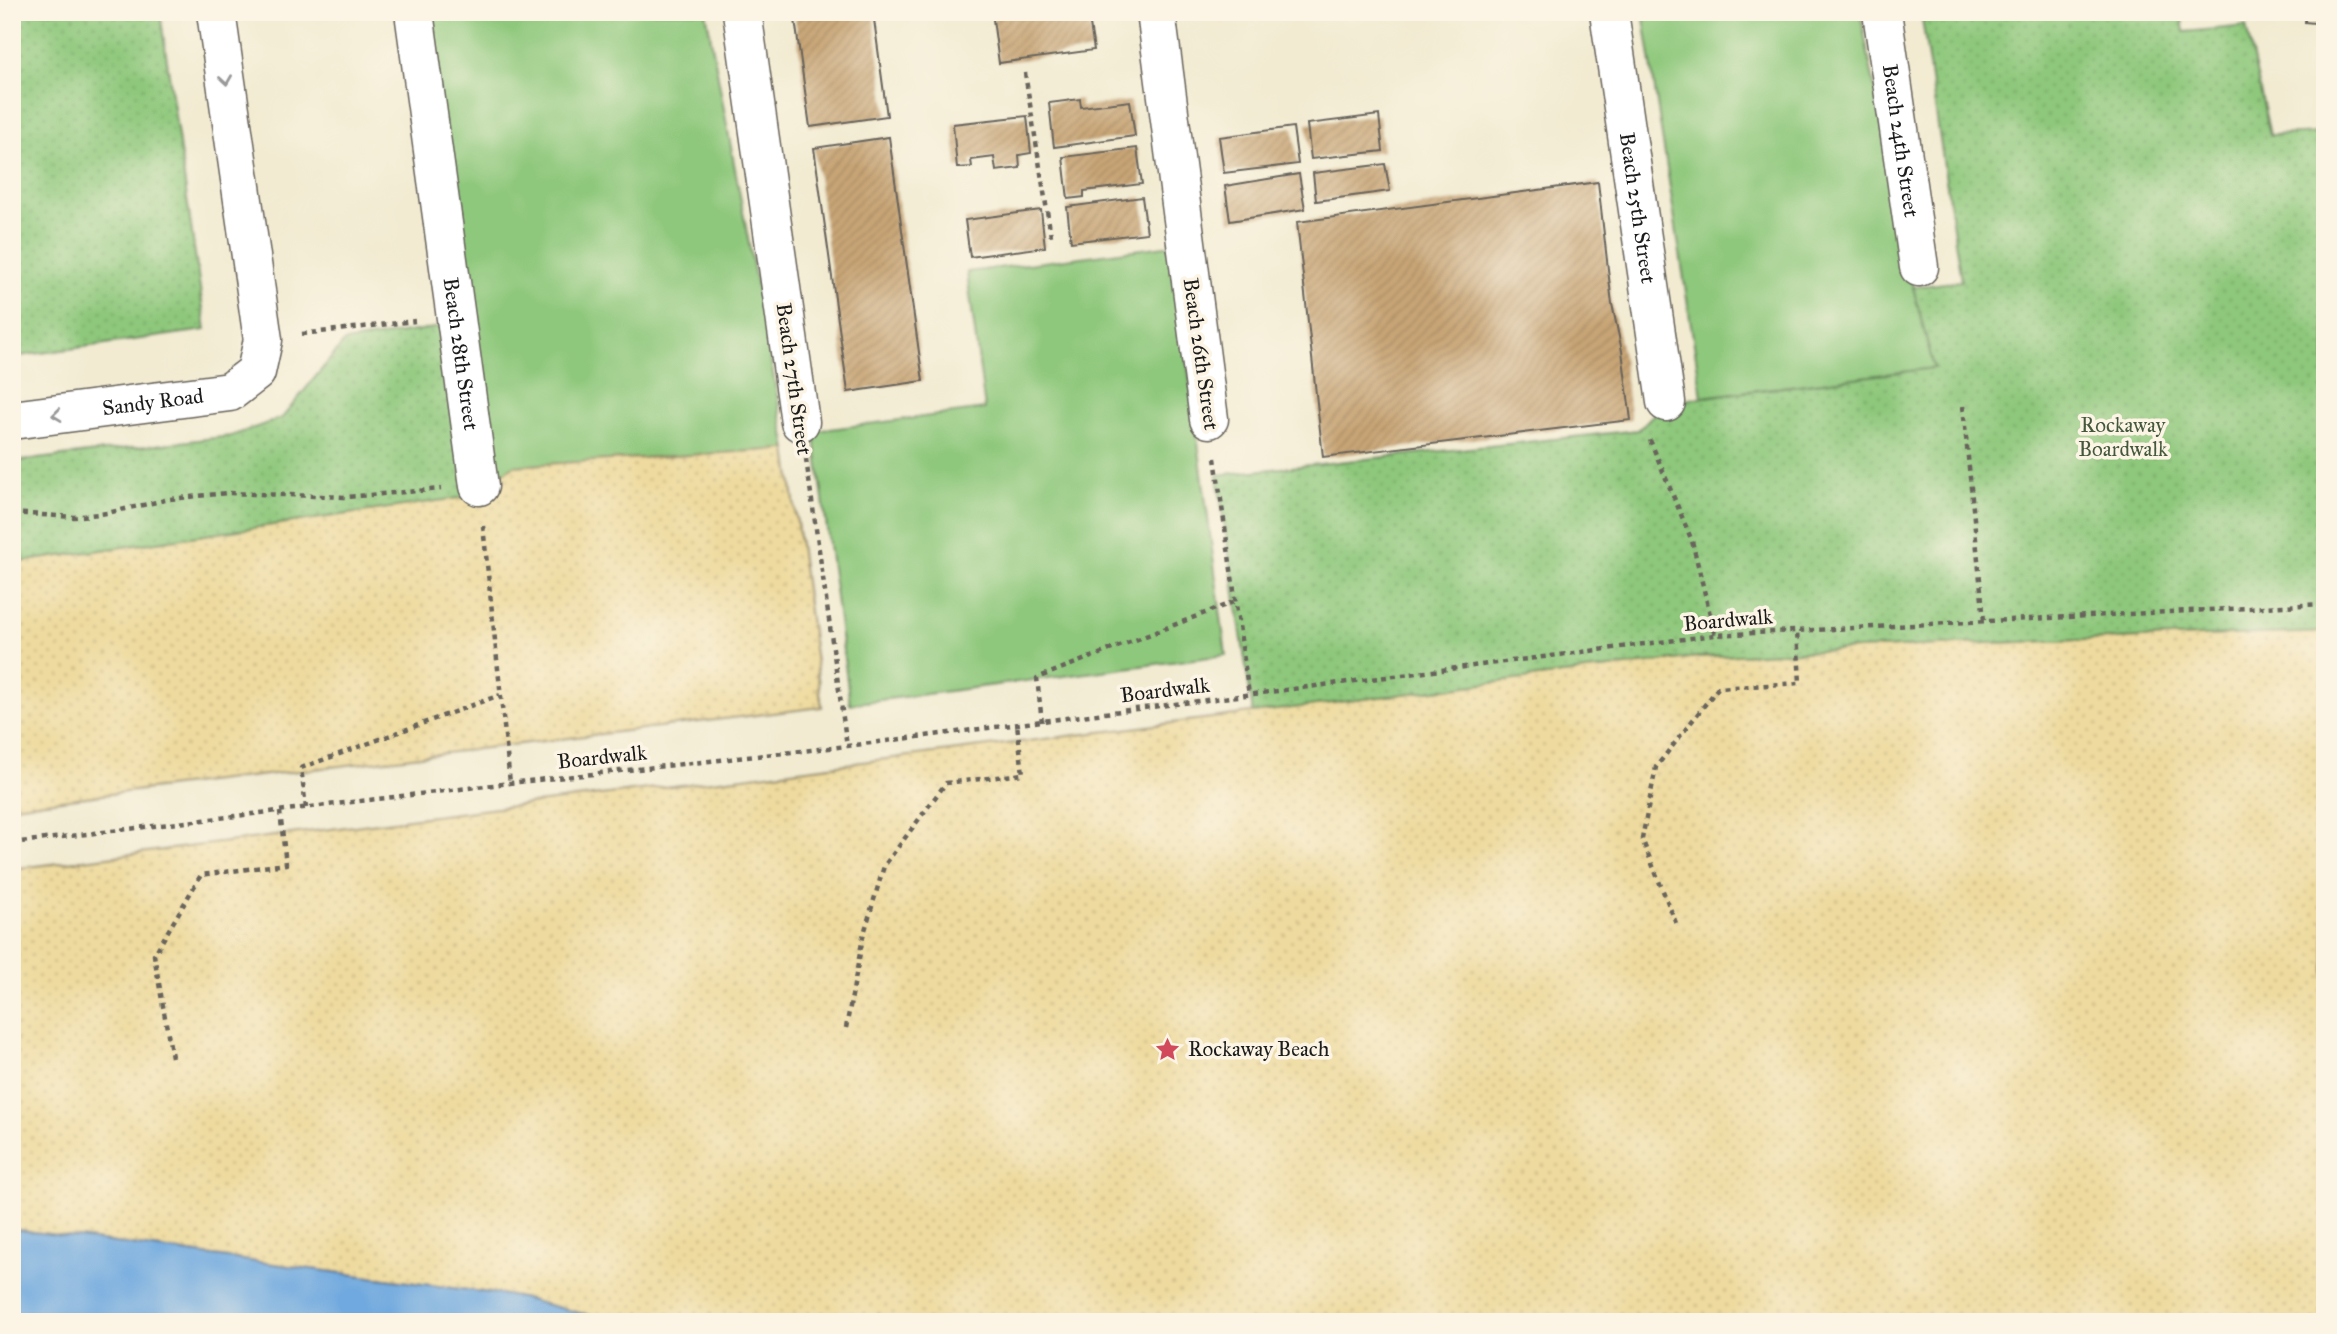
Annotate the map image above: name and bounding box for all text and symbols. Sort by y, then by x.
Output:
street label: Beach 24th Street [1877,62,1925,220]
one-way arrow [218,74,233,86]
street label: Beach 25th Street [1614,131,1662,286]
street label: Beach 28th Street [438,276,484,432]
street label: Beach 26th Street [1177,276,1225,432]
street label: Beach 27th Street [770,301,818,457]
street label: Sandy Road [101,382,205,421]
one-way arrow [51,407,63,422]
park label: Rockaway Boardwalk [2078,412,2168,462]
street label: Boardwalk [1682,603,1774,637]
street label: Boardwalk [1119,672,1211,708]
street label: Boardwalk [556,739,648,775]
place icon: Rockaway Beach [1154,1035,1182,1063]
place label: Rockaway Beach [1188,1036,1330,1062]

